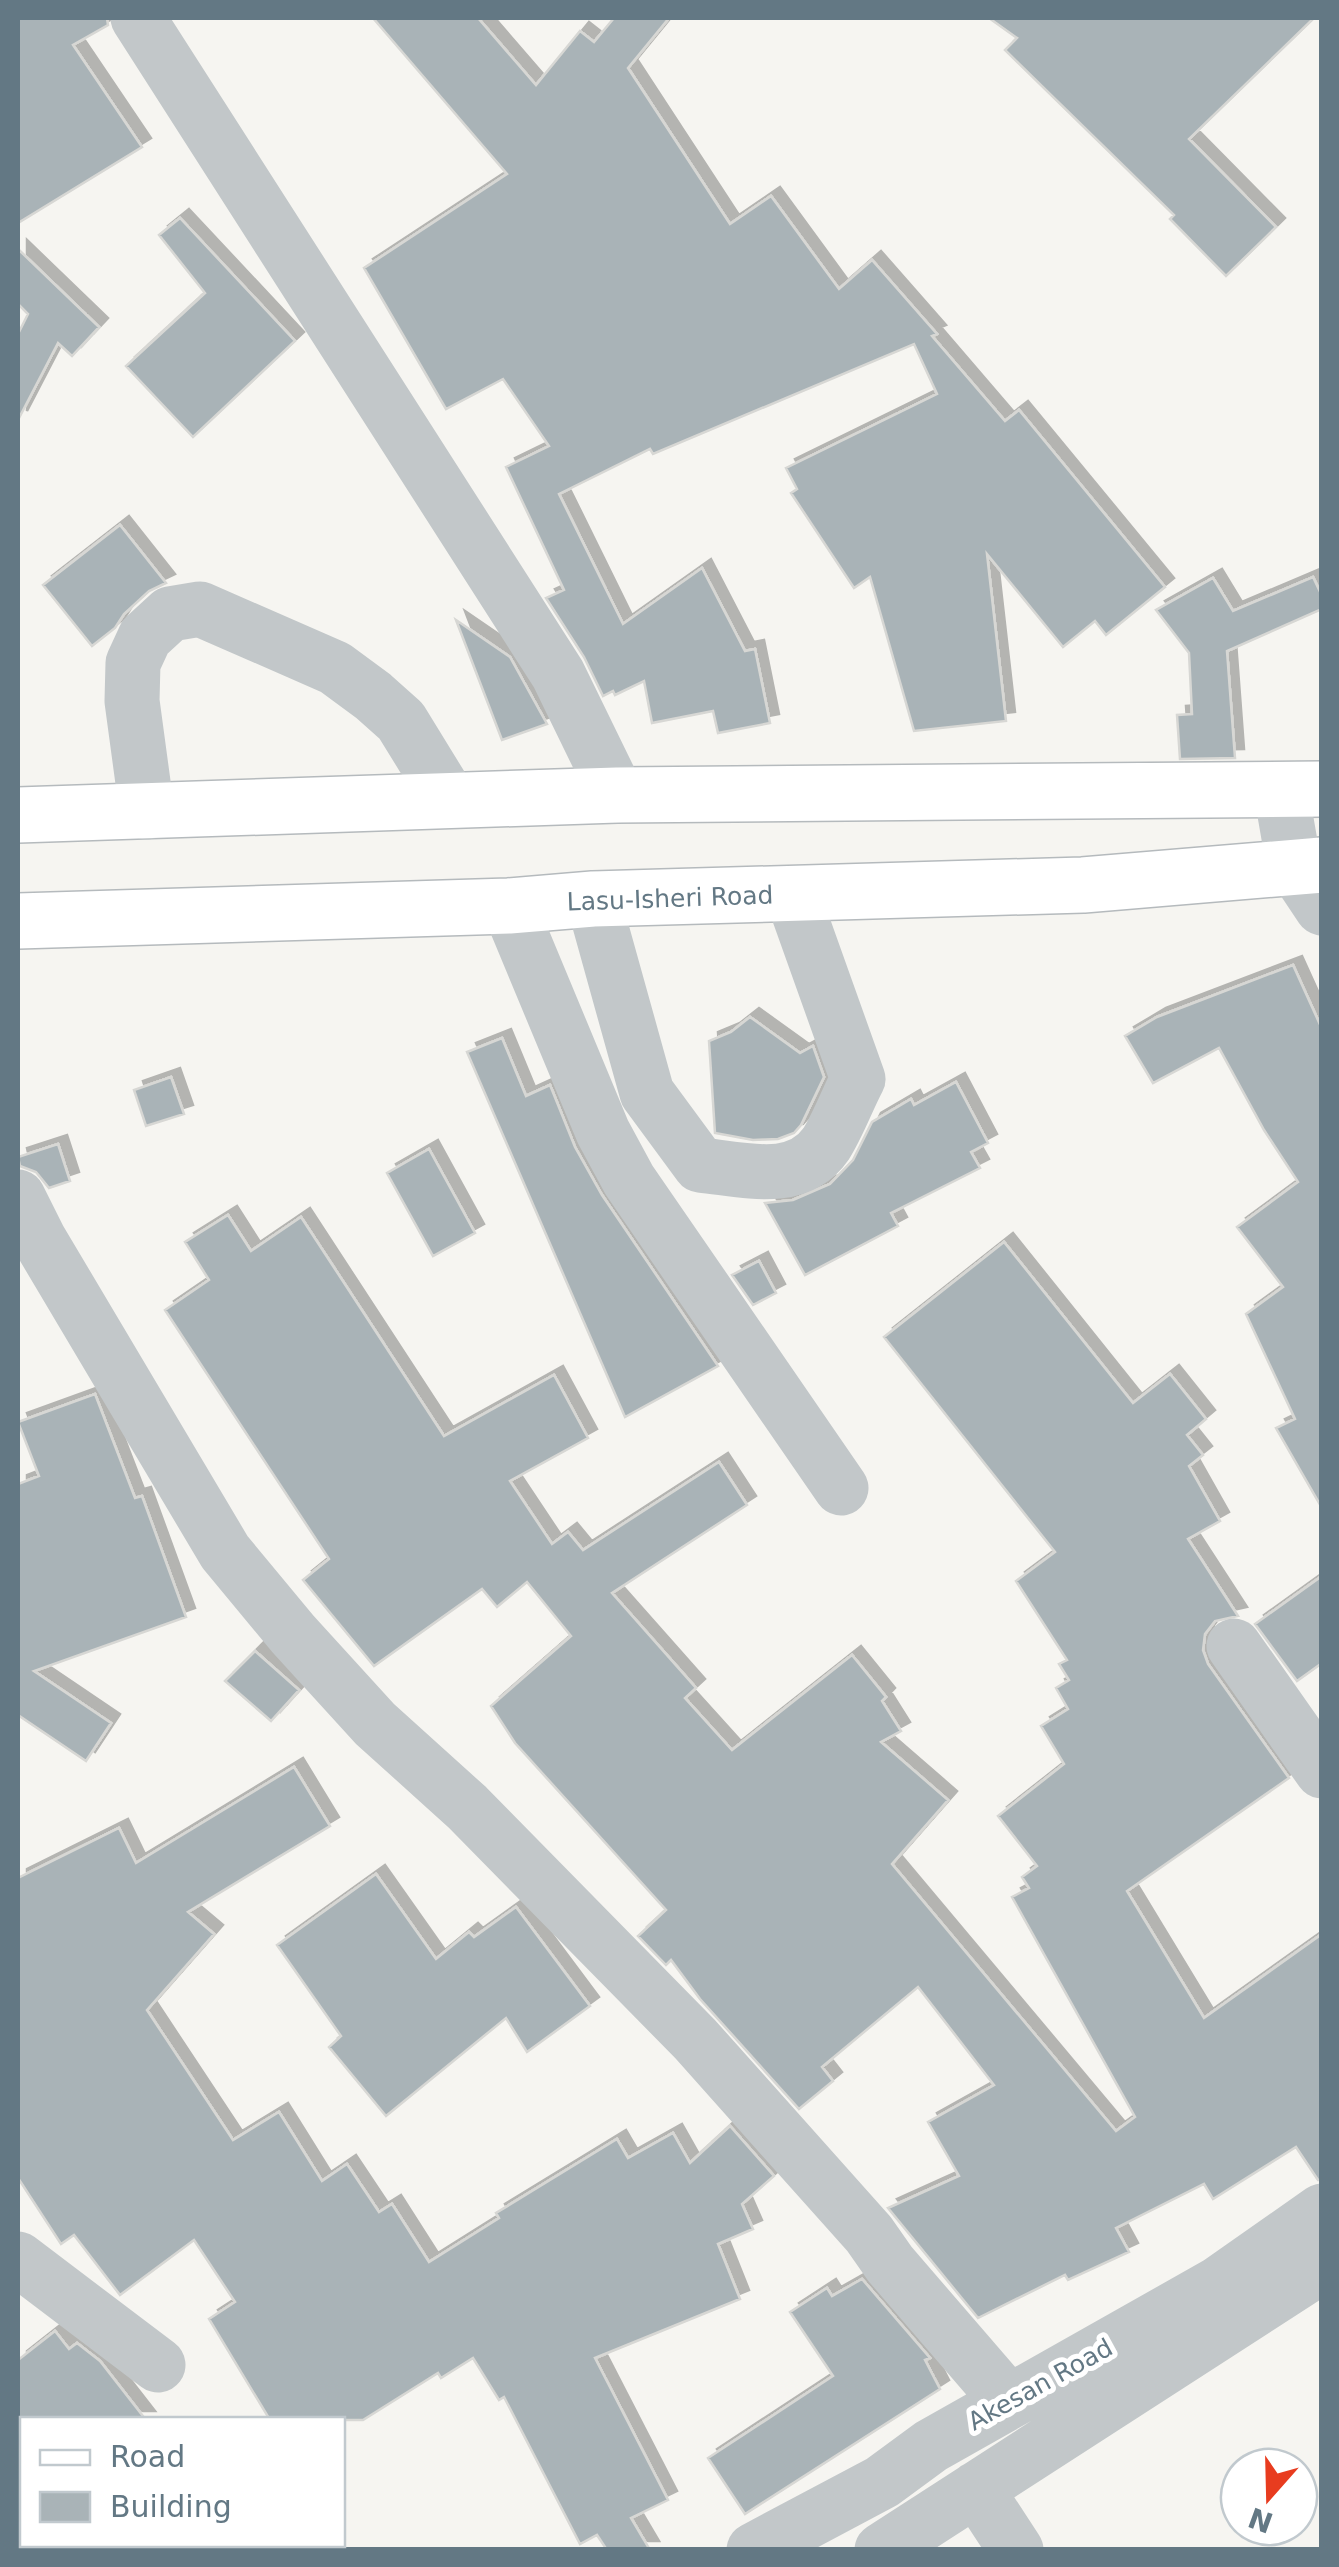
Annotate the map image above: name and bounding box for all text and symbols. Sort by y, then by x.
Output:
street label: Lasu-Isheri Road [566,880,774,917]
street label: Akesan Road [963,2333,1118,2436]
legend [20,2417,345,2547]
text: Road [110,2439,185,2474]
north arrow [1219,2447,1319,2547]
text: Building [110,2489,232,2524]
text: N [1244,2501,1277,2540]

